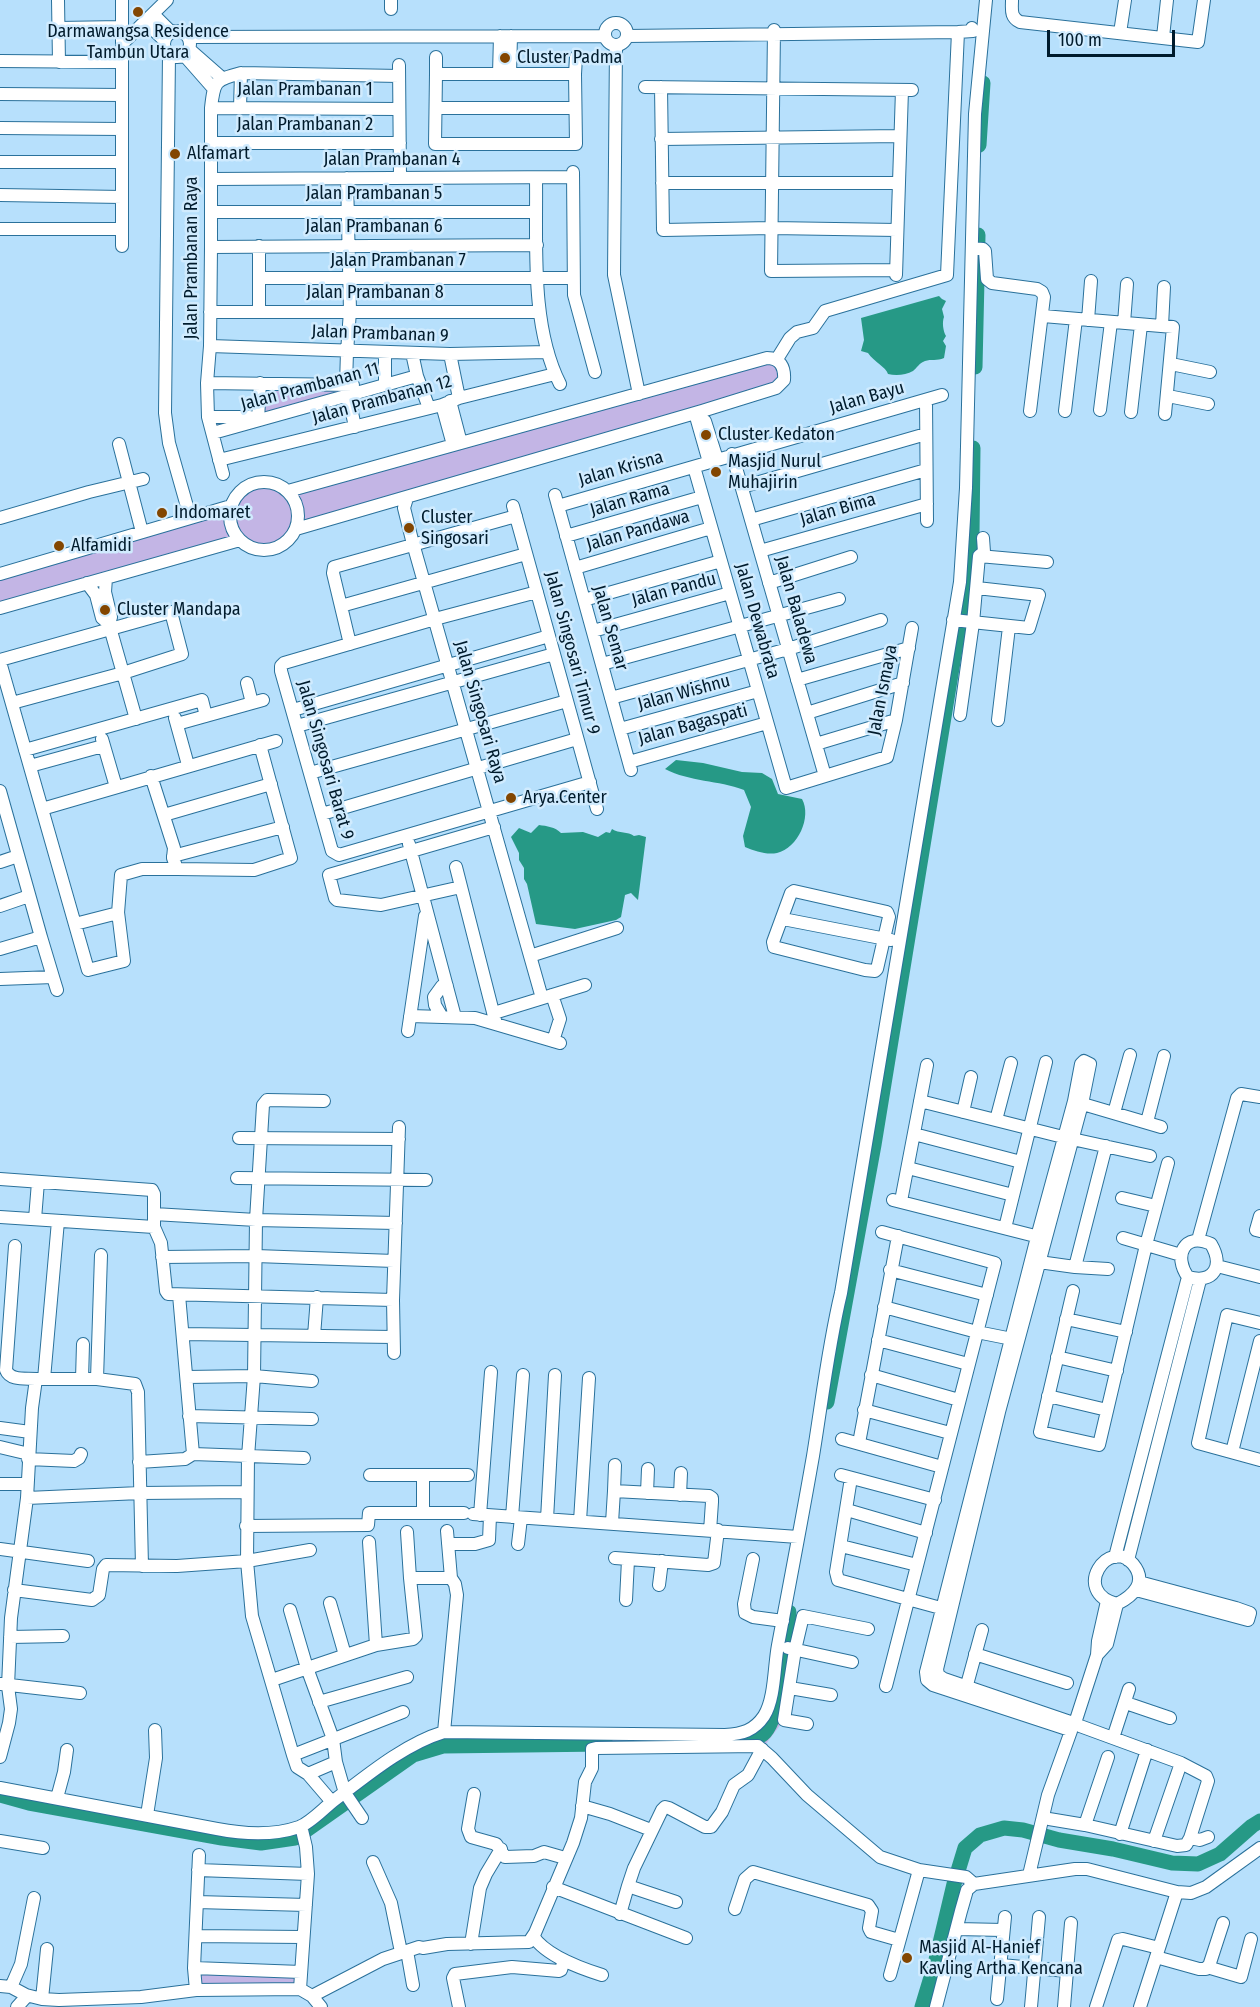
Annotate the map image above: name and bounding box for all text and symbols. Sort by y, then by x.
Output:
marker: Darmawangsa Residence Tambun Utara [131,5,145,19]
scale bar [1050,18,1178,56]
place label: Darmawangsa Residence Tambun Utara [47,21,229,63]
text: 100 m [1058,29,1102,51]
place label: Cluster Padma [517,47,622,69]
marker: Cluster Padma [498,51,512,65]
street label: Jalan Prambanan 1 [237,79,373,101]
street label: Jalan Prambanan 2 [237,114,373,136]
place label: Alfamart [187,143,250,165]
marker: Alfamart [168,147,182,161]
street label: Jalan Prambanan 4 [323,149,461,171]
street label: Jalan Prambanan Raya [181,176,203,340]
street label: Jalan Prambanan 5 [306,183,442,205]
street label: Jalan Prambanan 6 [305,216,443,238]
street label: Jalan Prambanan 7 [330,250,466,272]
street label: Jalan Prambanan 8 [306,282,444,304]
street label: Jalan Prambanan 9 [311,321,449,347]
street label: Jalan Prambanan 11 [239,358,381,416]
street label: Jalan Prambanan 12 [310,371,454,429]
street label: Jalan Bayu [827,377,907,419]
place label: Cluster Kedaton [718,424,835,446]
marker: Cluster Kedaton [699,428,713,442]
street label: Jalan Krisna [576,447,666,491]
place label: Masjid Nurul Muhajirin [728,451,821,494]
marker: Masjid Nurul Muhajirin [709,465,723,479]
street label: Jalan Rama [588,478,672,522]
street label: Jalan Bima [798,489,878,531]
place label: Indomaret [174,502,251,524]
marker: Indomaret [155,506,169,520]
street label: Jalan Pandawa [584,506,692,556]
place label: Cluster Singosari [421,507,489,550]
marker: Cluster Singosari [402,521,416,535]
place label: Alfamidi [71,535,132,557]
marker: Alfamidi [52,539,66,553]
street label: Jalan Baladewa [770,553,822,667]
street label: Jalan Dewabrata [730,561,784,681]
street label: Jalan Pandu [629,568,719,612]
street label: Jalan Singosari Timur 9 [540,569,604,737]
street label: Jalan Semar [588,583,632,673]
place label: Cluster Mandapa [117,599,241,621]
marker: Cluster Mandapa [98,603,112,617]
street label: Jalan Singosari Raya [449,638,511,786]
street label: Jalan Ismaya [864,643,902,737]
street label: Jalan Wishnu [635,670,733,716]
street label: Jalan Singosari Barat 9 [292,678,358,842]
street label: Jalan Bagaspati [636,700,750,750]
place label: Arya.Center [523,787,607,809]
marker: Arya.Center [504,791,518,805]
place label: Masjid Al-Hanief Kavling Artha Kencana [919,1937,1083,1980]
marker: Masjid Al-Hanief Kavling Artha Kencana [900,1951,914,1965]

